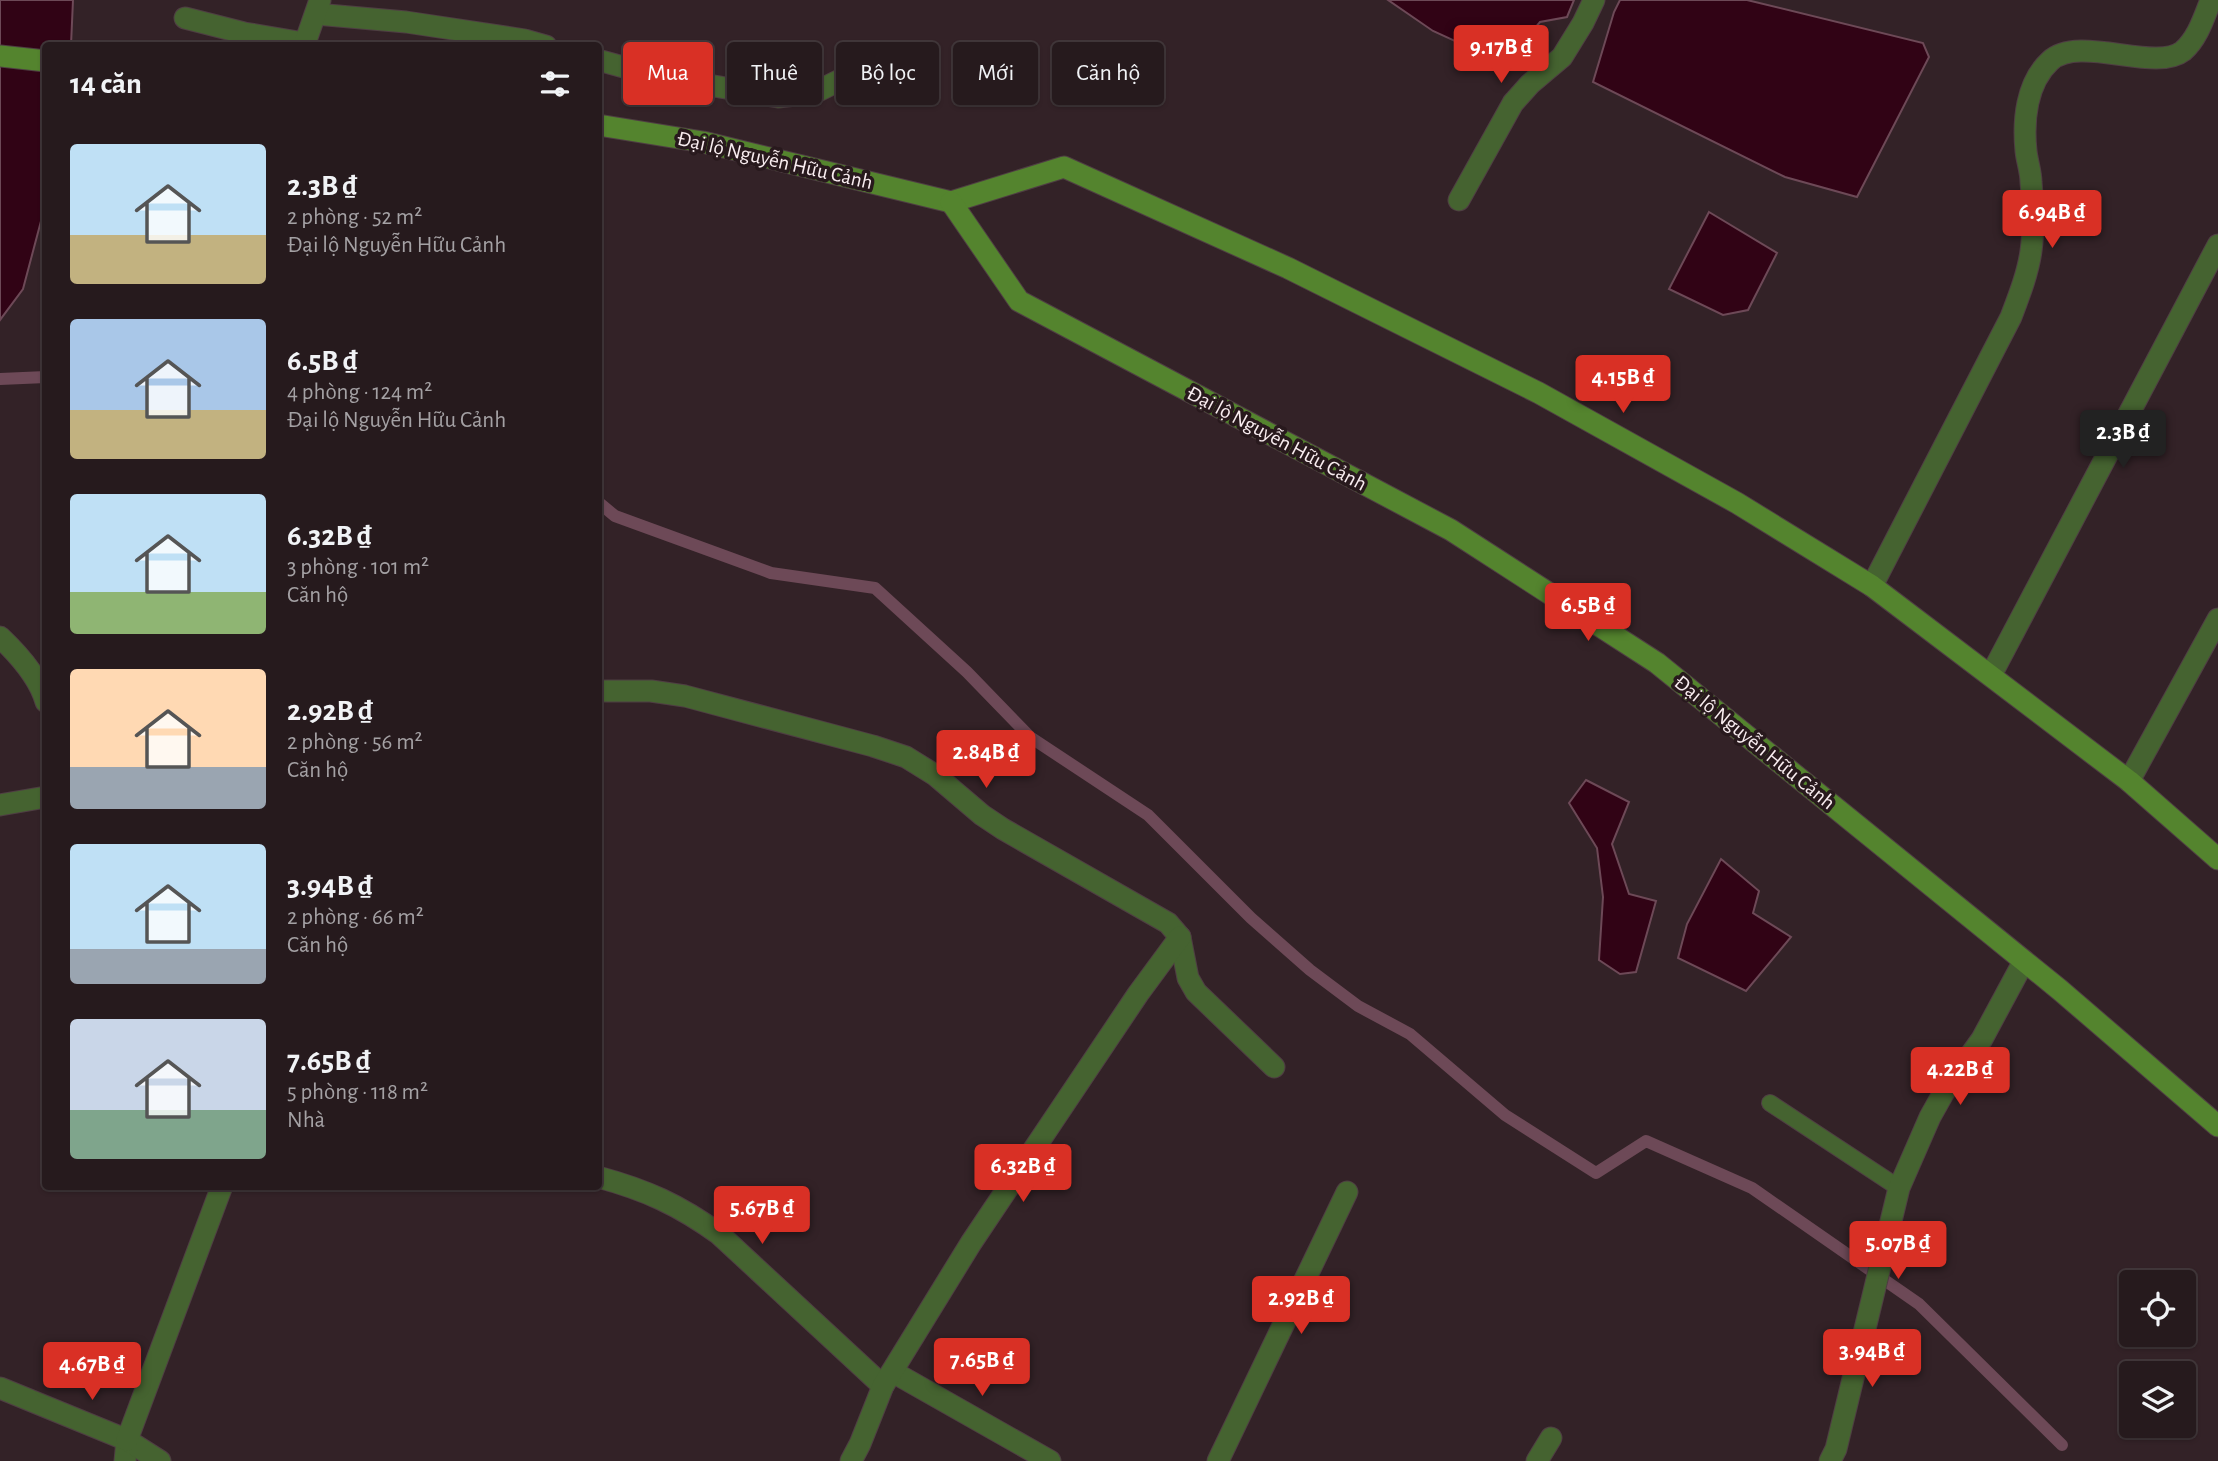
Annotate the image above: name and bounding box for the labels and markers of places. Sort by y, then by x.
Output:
pin: 9.17B ₫ [1436,25,1566,85]
pin: 6.94B ₫ [1987,190,2117,250]
pin: 4.15B ₫ [1558,356,1688,415]
pin: 2.3B ₫ [2066,410,2180,470]
pin: 6.5B ₫ [1531,584,1645,643]
pin: 2.84B ₫ [921,730,1051,790]
pin: 4.22B ₫ [1895,1048,2025,1107]
pin: 6.32B ₫ [958,1144,1088,1204]
pin: 5.67B ₫ [697,1186,827,1246]
pin: 5.07B ₫ [1833,1222,1963,1281]
pin: 2.92B ₫ [1236,1276,1366,1336]
pin: 3.94B ₫ [1807,1330,1937,1389]
pin: 7.65B ₫ [917,1338,1047,1398]
pin: 4.67B ₫ [27,1342,157,1402]

